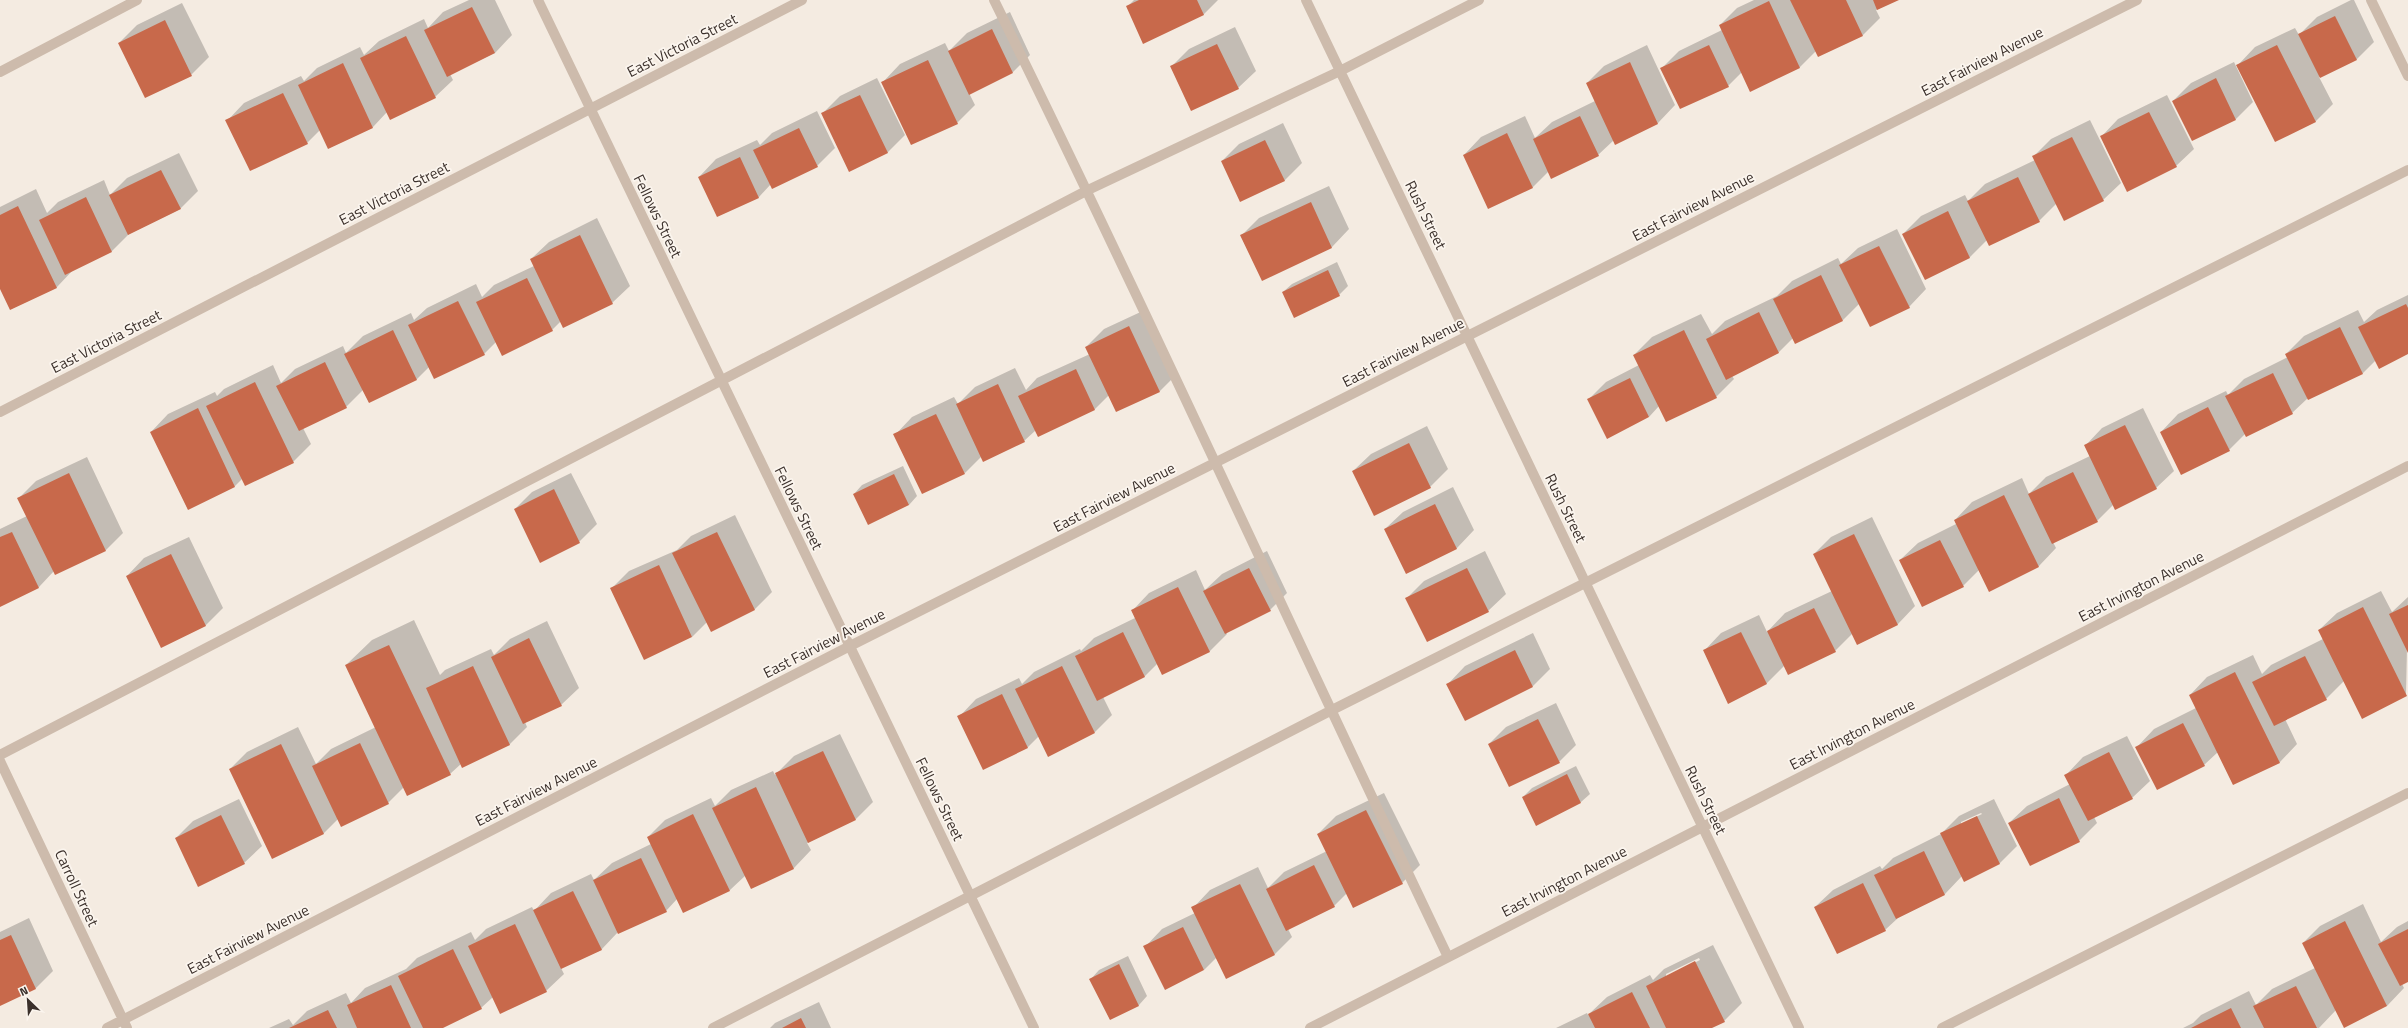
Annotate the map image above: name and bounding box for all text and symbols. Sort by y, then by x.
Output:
street label: East Victoria Street [623,7,742,83]
street label: East Fairview Avenue [1917,20,2047,102]
street label: East Victoria Street [335,155,454,231]
street label: East Fairview Avenue [1628,165,1758,247]
street label: Fellows Street [628,170,688,262]
street label: Rush Street [1399,177,1453,254]
street label: East Victoria Street [47,303,166,379]
street label: East Fairview Avenue [1338,311,1468,393]
street label: East Fairview Avenue [1049,456,1179,538]
street label: Fellows Street [769,462,829,554]
street label: Rush Street [1539,470,1593,547]
street label: East Irvington Avenue [2074,544,2208,628]
street label: East Fairview Avenue [759,602,889,684]
street label: East Irvington Avenue [1785,692,1919,776]
street label: East Fairview Avenue [471,750,601,832]
street label: Fellows Street [910,753,970,845]
street label: Rush Street [1679,762,1733,839]
street label: East Irvington Avenue [1497,839,1631,923]
street label: Carroll Street [49,846,105,931]
street label: East Fairview Avenue [183,898,313,980]
north arrow [8,980,48,1020]
text: N [17,982,31,1000]

